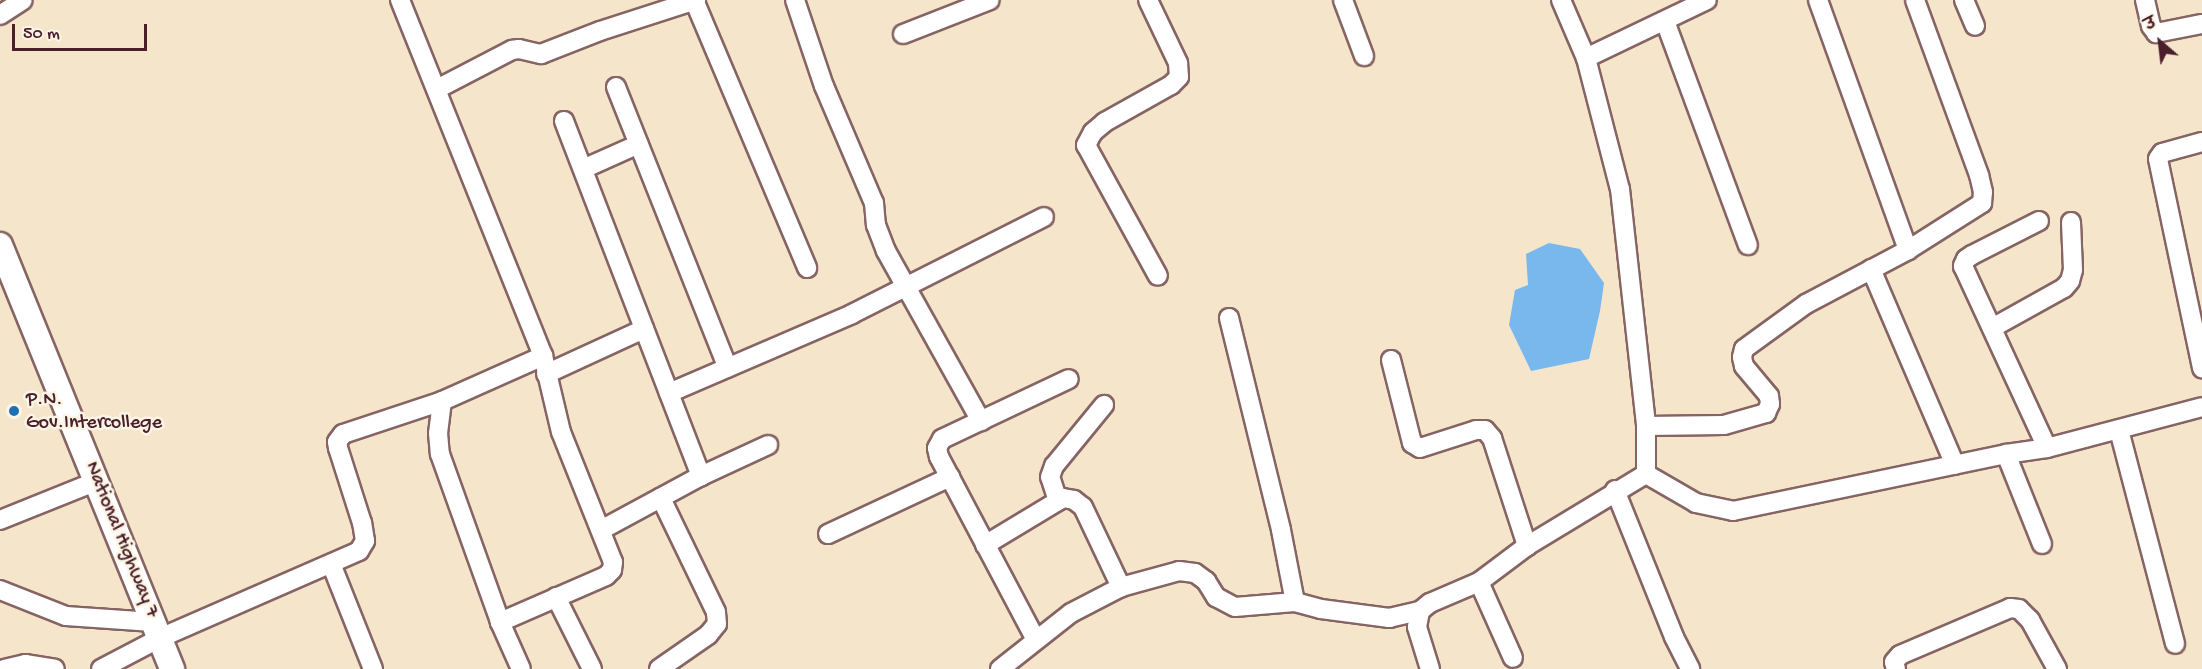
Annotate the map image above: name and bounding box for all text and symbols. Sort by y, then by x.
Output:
scale bar [15,12,150,50]
north arrow [2130,12,2190,72]
text: उ [2142,15,2160,37]
text: 50 m [23,24,60,45]
place label: P.N. Gov.Intercollege [26,388,162,435]
marker: P.N. Gov.Intercollege [7,404,21,418]
street label: National Highway 7 [79,458,163,622]

